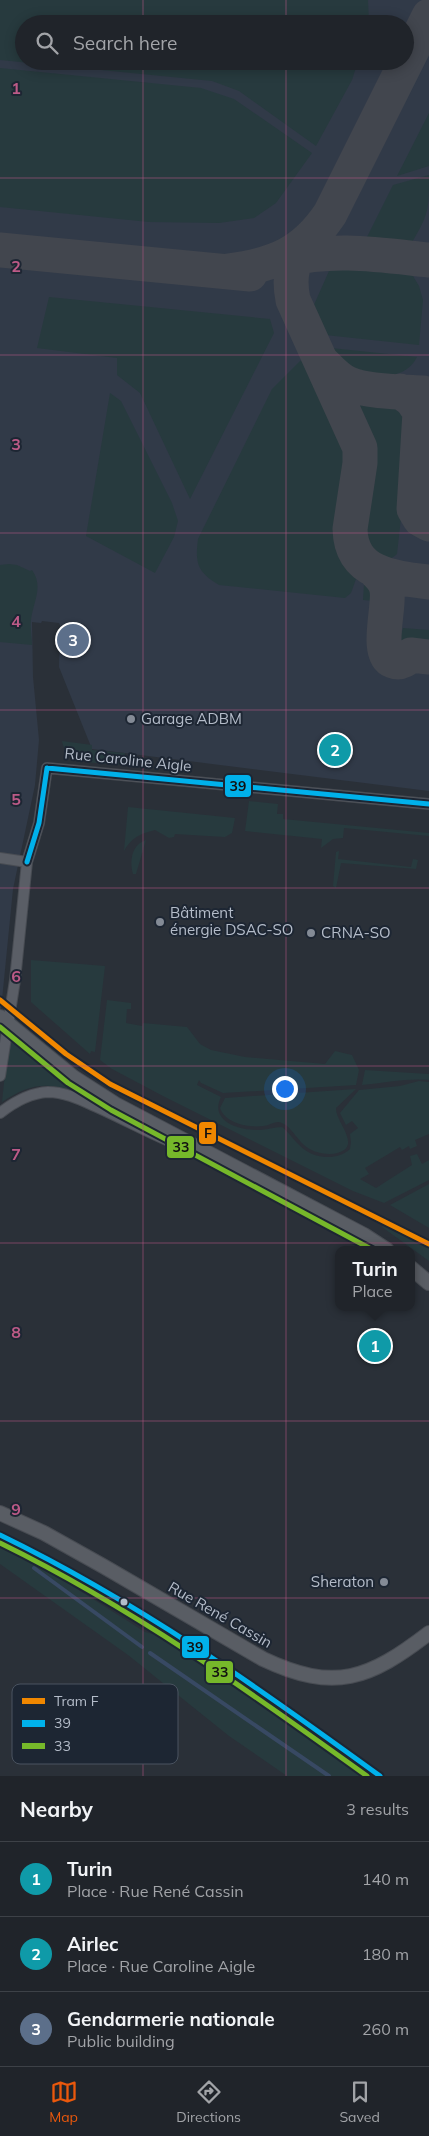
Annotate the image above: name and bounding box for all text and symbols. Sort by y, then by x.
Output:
search box [15,15,414,70]
icon: search [33,29,61,57]
text: Search here [73,31,177,55]
text: 1 [11,78,21,98]
text: 2 [11,256,21,276]
text: 3 [11,434,21,454]
text: 4 [11,611,21,631]
pin: 3 [57,621,89,659]
place label: Garage ADBM [141,709,242,728]
marker: Garage ADBM [125,713,137,725]
pin: 2 [319,731,351,769]
street label: Rue Caroline Aigle [64,743,192,776]
line badge: 39 [224,774,252,798]
text: 39 [230,777,246,795]
text: 5 [11,789,21,809]
place label: Bâtiment énergie DSAC-SO [170,903,293,939]
marker: Bâtiment énergie DSAC-SO [154,916,166,928]
place label: CRNA-SO [321,923,391,942]
marker: CRNA-SO [305,927,317,939]
text: 6 [11,966,21,986]
your location [272,1076,298,1102]
line badge: F [198,1121,217,1145]
text: F [204,1124,212,1142]
line badge: 33 [166,1135,195,1159]
text: 33 [173,1138,189,1156]
text: 7 [11,1144,21,1164]
popup [335,1246,415,1311]
text: Turin [352,1257,398,1281]
text: Place [352,1281,393,1301]
text: 8 [11,1322,21,1342]
pin: 1 [359,1327,391,1365]
text: 9 [11,1499,21,1519]
place label: Sheraton [311,1572,374,1591]
marker: Sheraton [378,1576,390,1588]
street label: Rue René Cassin [165,1577,275,1652]
unlabelled marker [119,1597,129,1607]
line badge: 39 [181,1635,210,1659]
text: 39 [187,1638,203,1656]
line badge: 33 [205,1660,234,1684]
text: 33 [212,1663,228,1681]
legend [12,1684,178,1764]
text: Tram F [54,1692,99,1710]
text: 39 [54,1714,71,1732]
text: 33 [54,1737,71,1755]
text: Nearby [20,1796,93,1822]
text: 3 results [346,1799,409,1819]
text: Turin [67,1857,113,1881]
text: 1 [31,1869,41,1889]
text: 140 m [362,1869,409,1889]
text: Place · Rue René Cassin [67,1881,244,1901]
text: Airlec [67,1932,119,1956]
text: 2 [31,1944,41,1964]
text: 180 m [362,1944,409,1964]
text: Place · Rue Caroline Aigle [67,1956,255,1976]
text: Gendarmerie nationale [67,2007,275,2031]
text: 3 [31,2019,41,2039]
text: 260 m [362,2019,409,2039]
text: Public building [67,2031,175,2051]
tab: Map [49,2078,78,2126]
tab: Directions [176,2078,241,2126]
tab: Saved [339,2078,380,2126]

